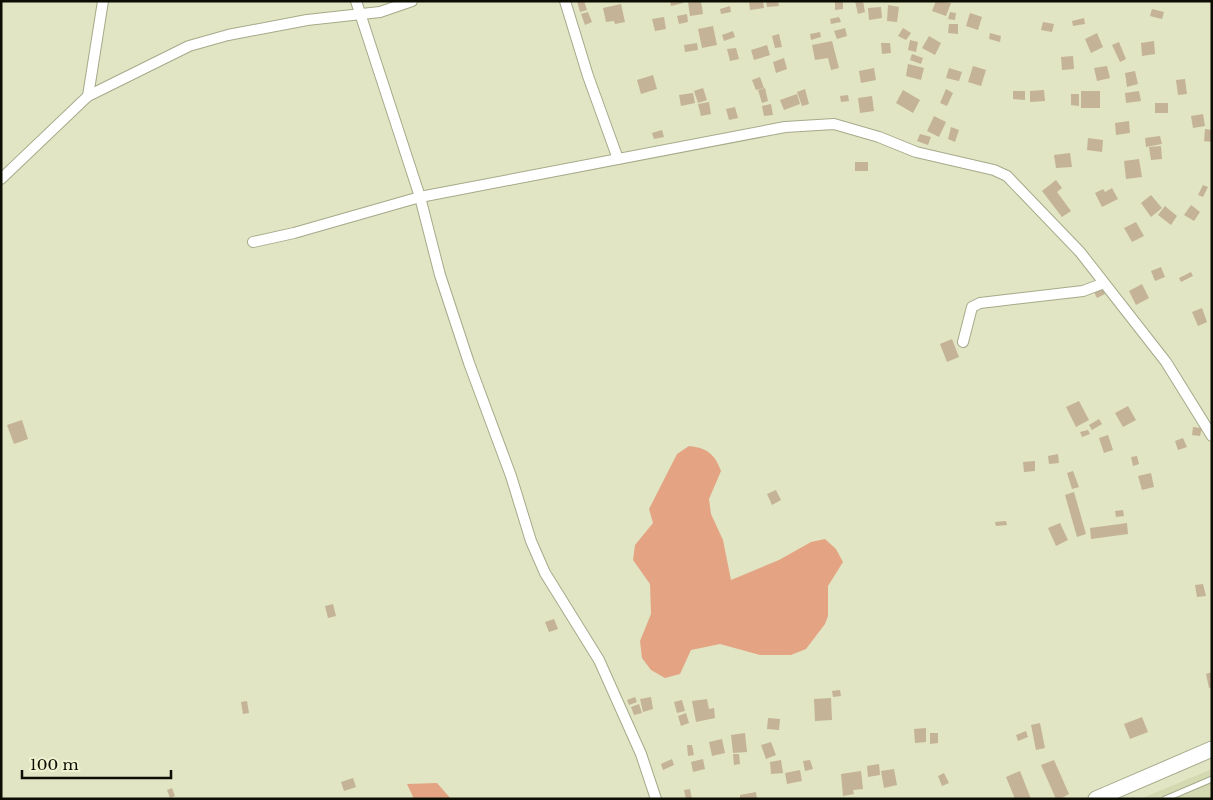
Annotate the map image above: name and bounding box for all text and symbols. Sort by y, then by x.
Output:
scale bar [22,748,171,780]
text: 100 m [30,755,79,774]

